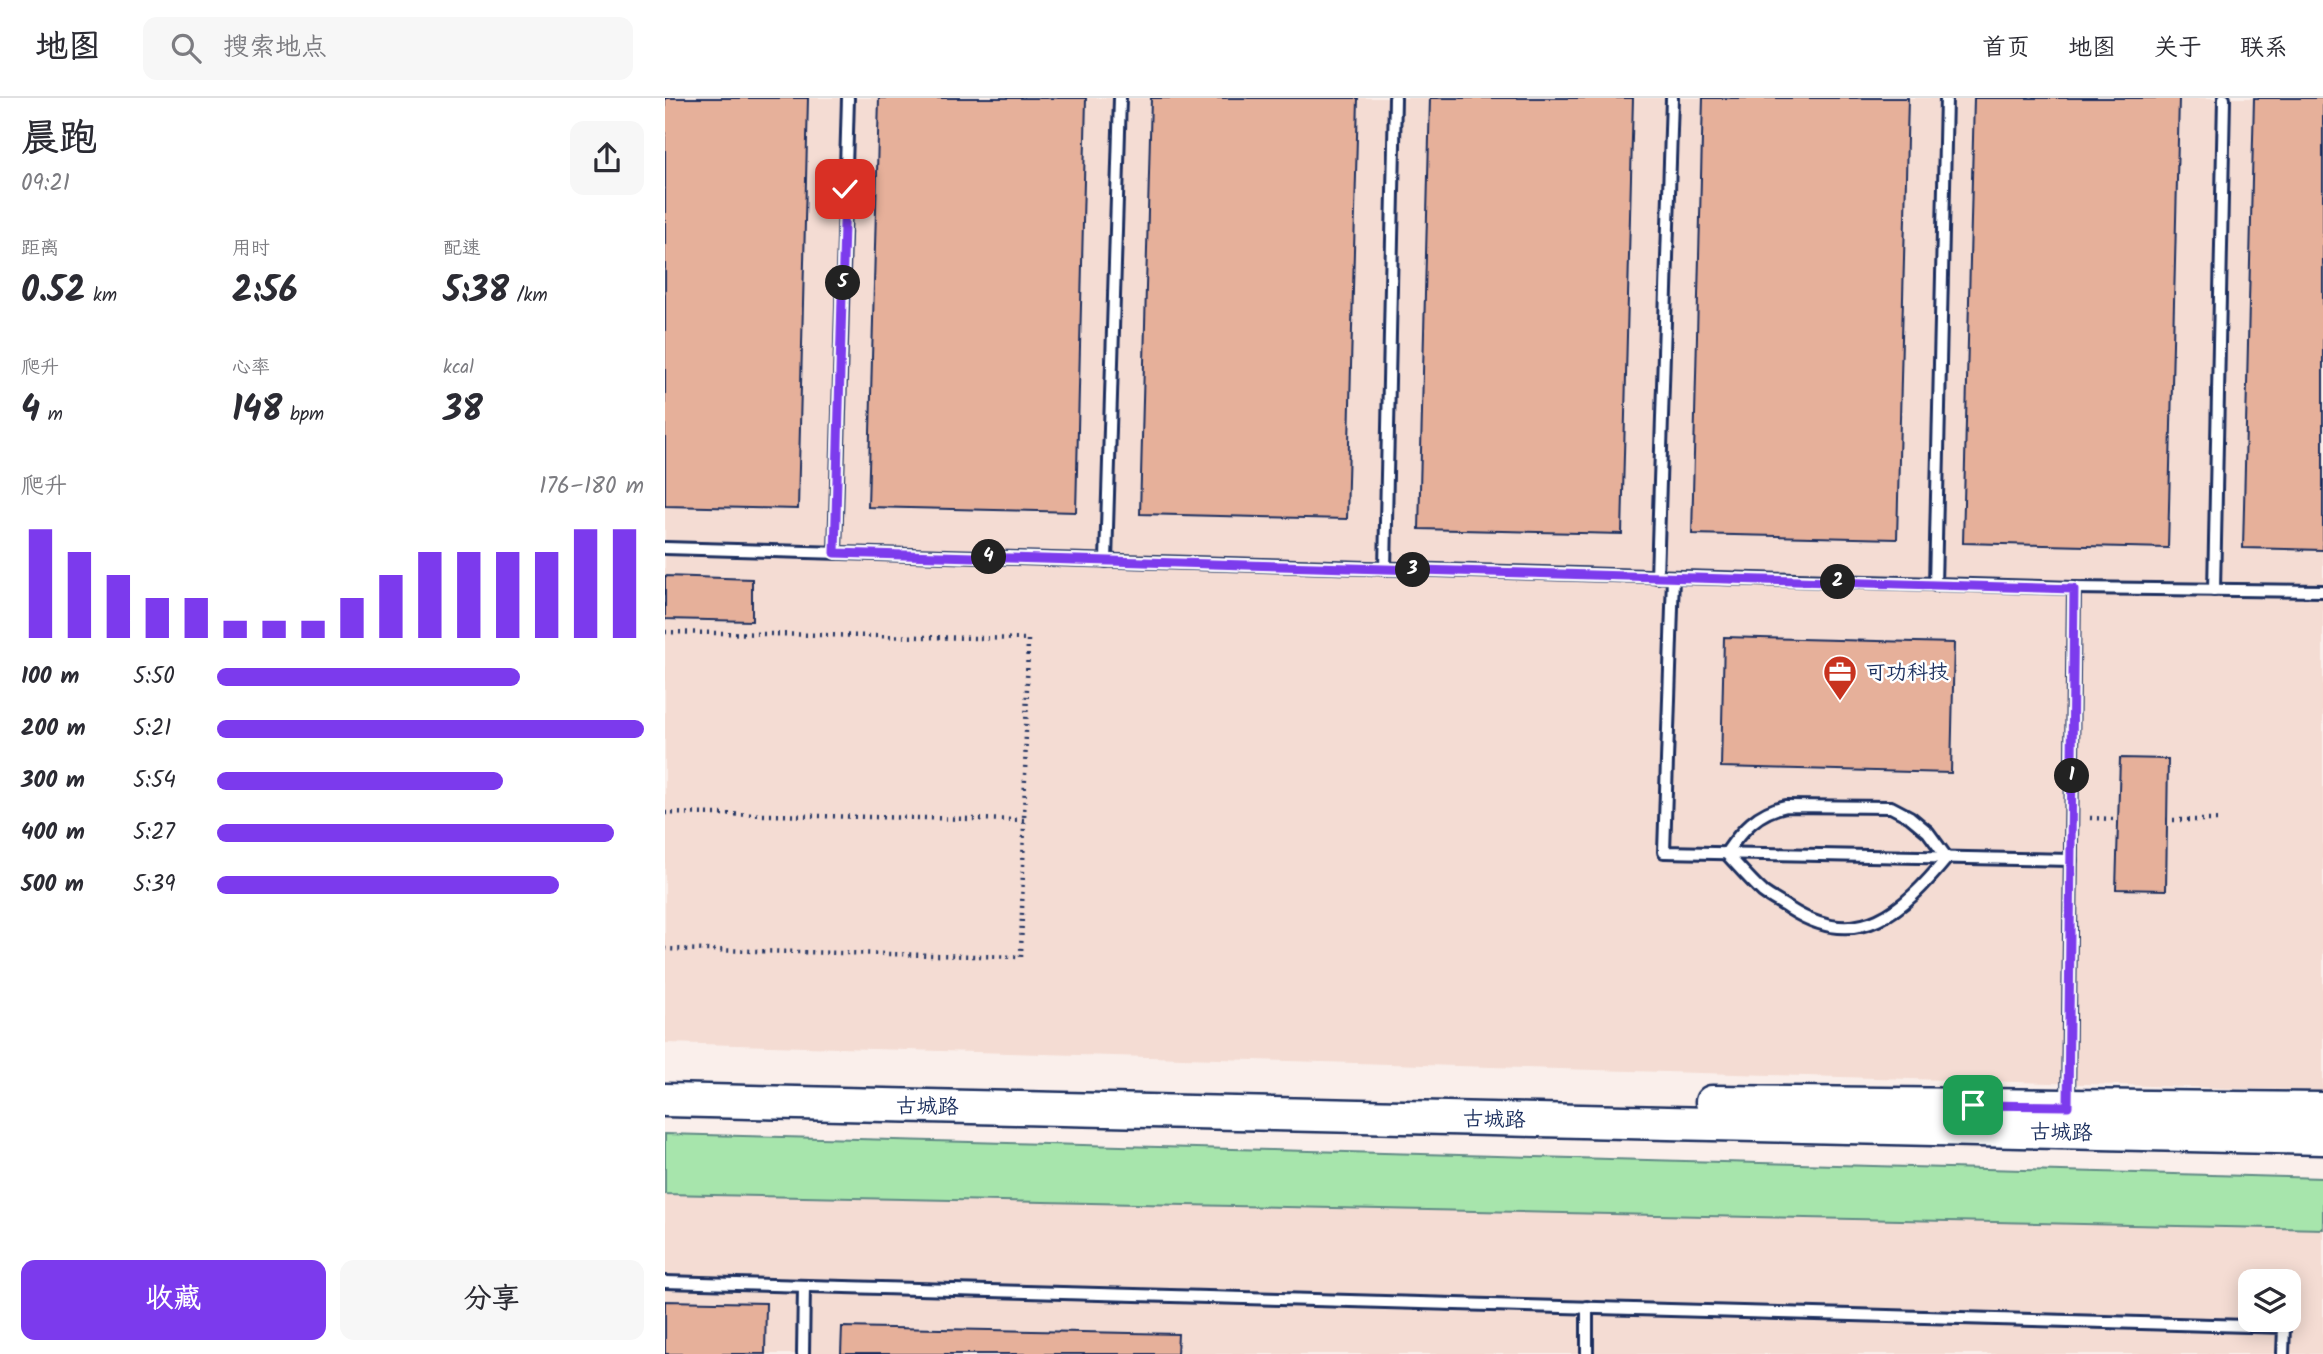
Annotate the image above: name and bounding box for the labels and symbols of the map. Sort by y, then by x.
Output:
pin [815,159,875,219]
pin: 5 [825,266,861,300]
pin: 4 [971,540,1007,574]
pin: 3 [1395,552,1431,588]
pin: 2 [1821,564,1855,600]
office icon: 可功科技 [1821,653,1859,702]
place label: 可功科技 [1865,657,1949,690]
pin: 1 [2055,758,2089,794]
pin [1943,1075,2003,1135]
street label: 古城路 [895,1090,959,1125]
street label: 古城路 [1462,1103,1526,1138]
street label: 古城路 [2029,1116,2093,1151]

